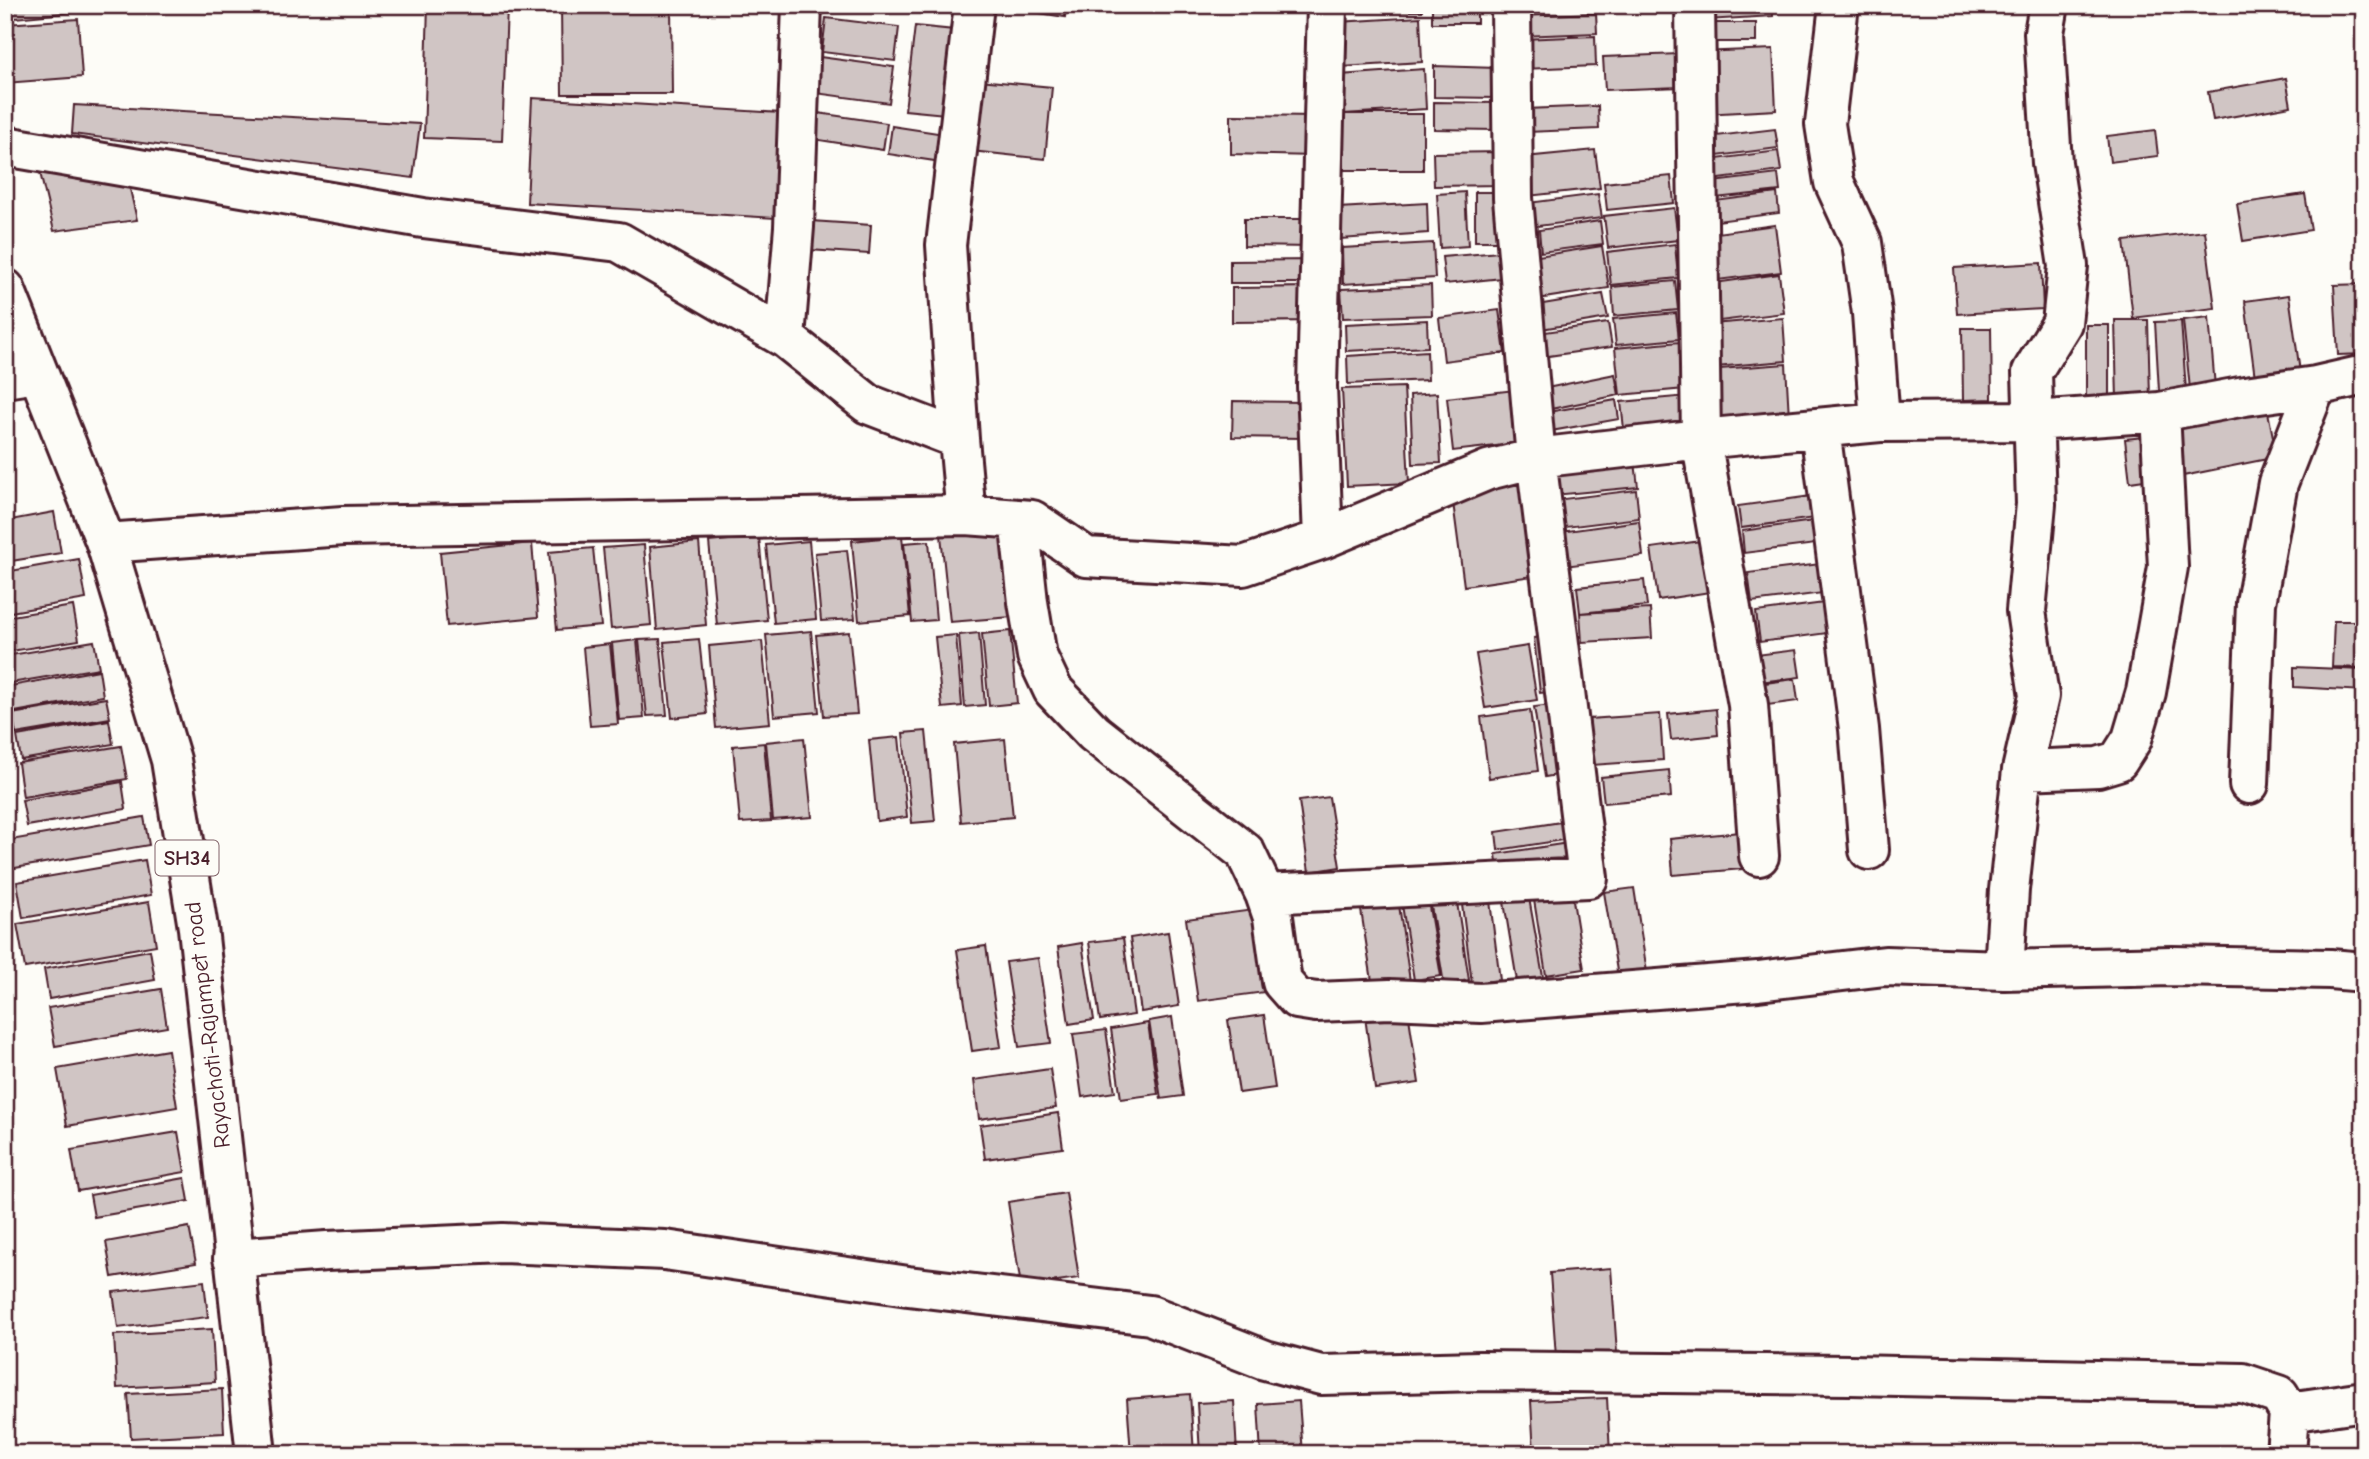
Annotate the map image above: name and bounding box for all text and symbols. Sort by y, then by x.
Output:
road number: SH34 [156,840,218,876]
street label: Rayachoti-Rajampet road [179,900,236,1150]

